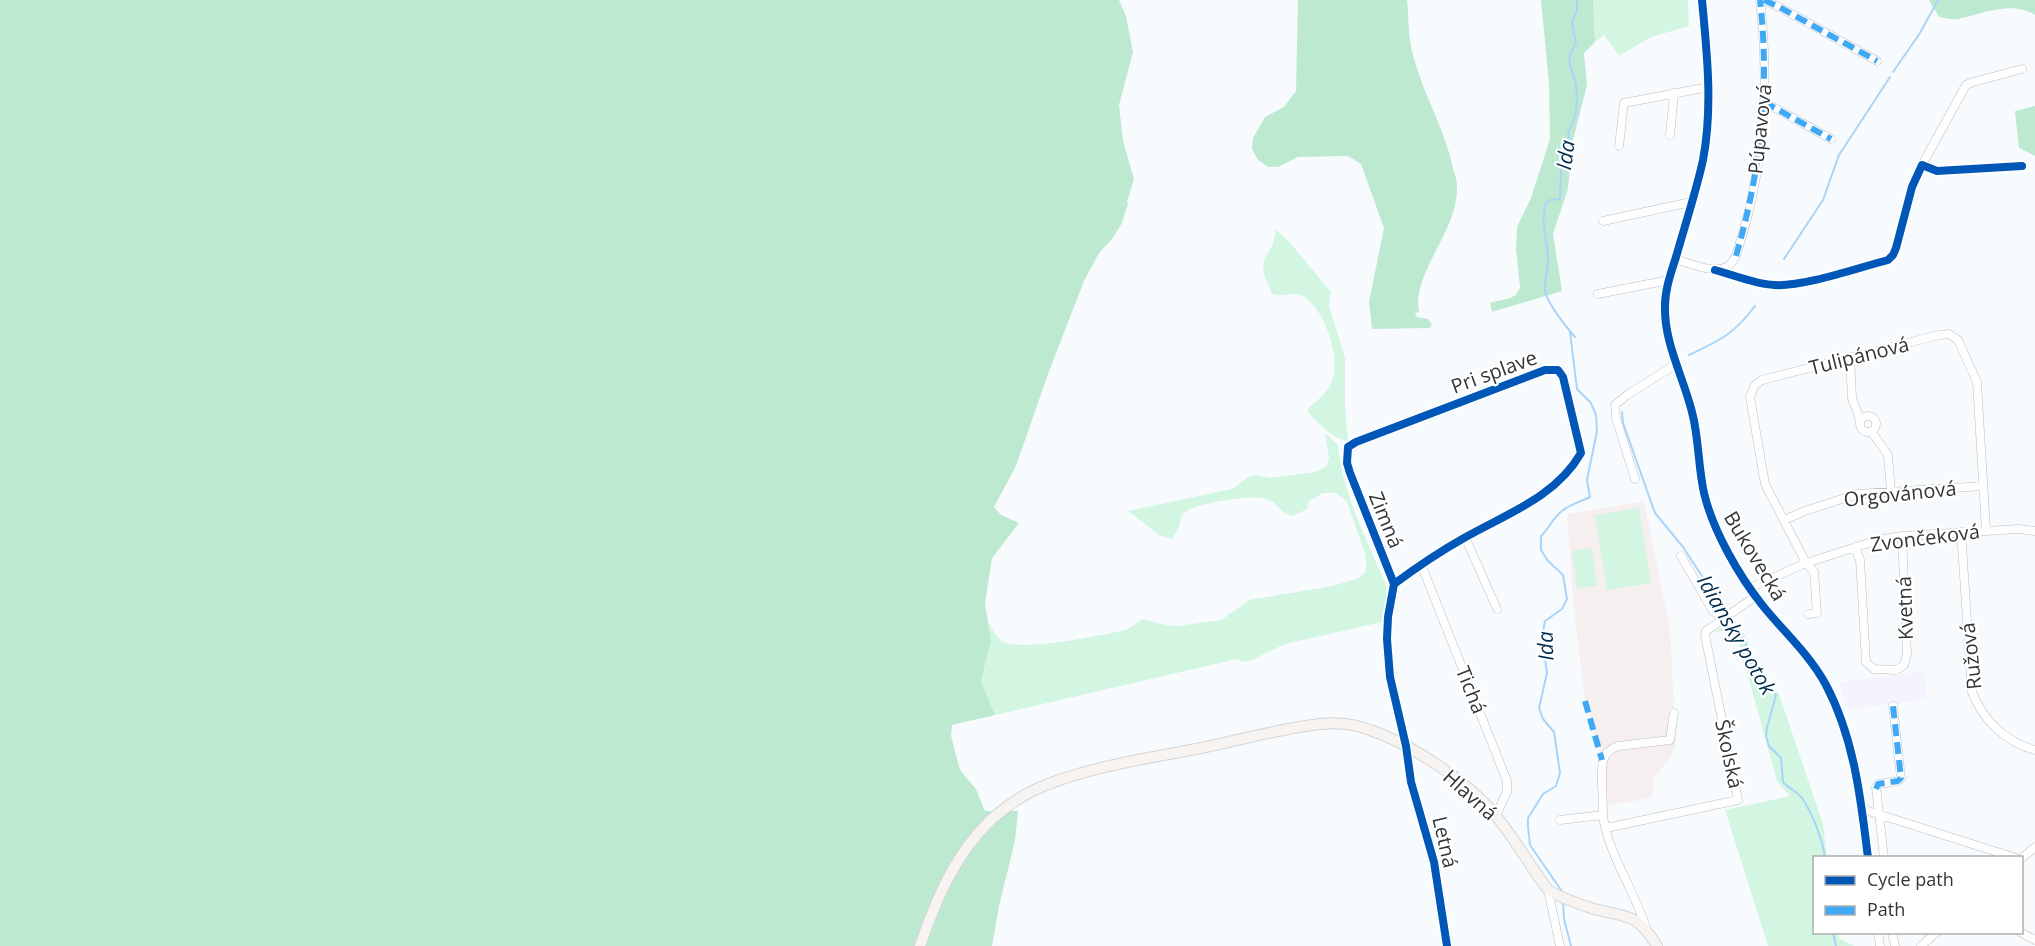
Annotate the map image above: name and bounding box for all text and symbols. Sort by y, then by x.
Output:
street label: Púpavová [1741,82,1778,176]
water label: Ida [1549,138,1581,172]
street label: Tulipánová [1806,330,1912,381]
street label: Pri splave [1447,344,1541,400]
street label: Orgovánová [1842,474,1958,513]
street label: Zimná [1363,488,1410,552]
street label: Bukovecká [1718,506,1793,606]
street label: Zvončeková [1869,517,1981,558]
water label: Idiansky potok [1691,569,1783,700]
street label: Kvetná [1890,576,1919,640]
street label: Ružová [1954,621,1987,691]
water label: Ida [1530,631,1560,661]
street label: Tichá [1450,662,1493,718]
street label: Školská [1709,717,1750,791]
street label: Hlavná [1437,763,1503,826]
street label: Letná [1426,813,1465,870]
legend [1813,856,2023,934]
text: Cycle path [1867,867,1954,891]
text: Path [1867,897,1905,921]

